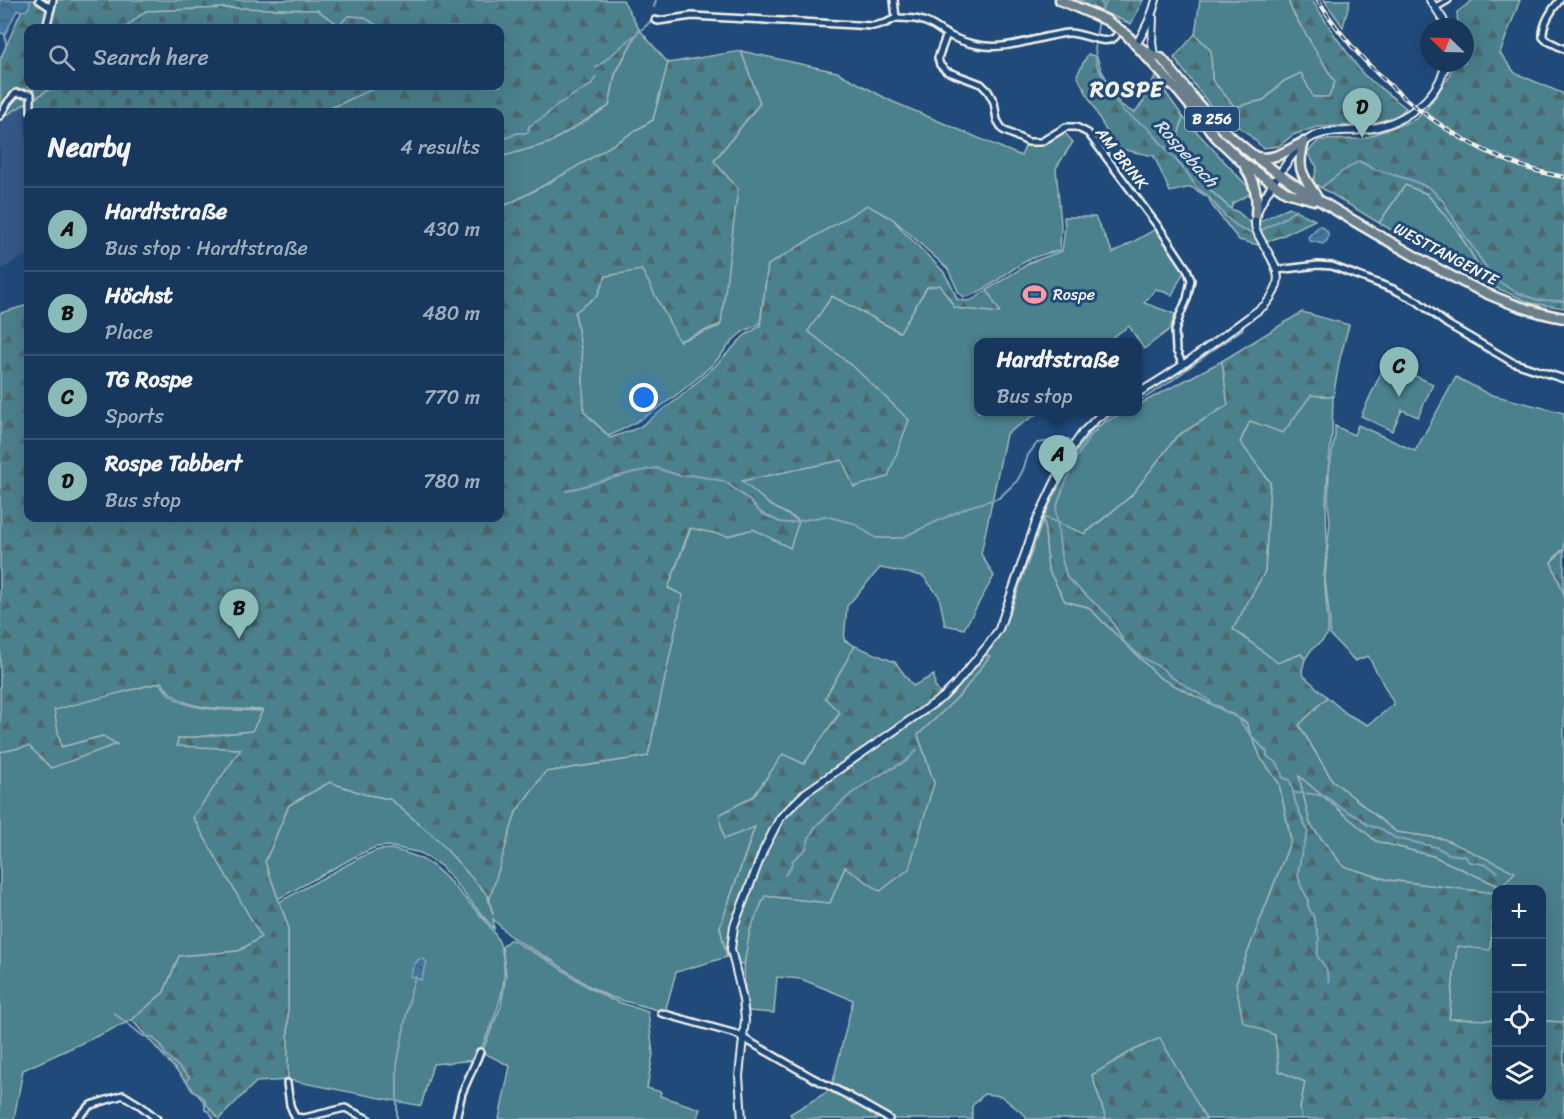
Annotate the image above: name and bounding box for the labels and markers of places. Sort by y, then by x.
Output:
pin: D [1342,88,1382,138]
place label: Rospe [1053,280,1095,309]
sports icon: Rospe [1022,281,1048,307]
pin: C [1380,348,1418,397]
pin: A [1038,436,1078,485]
pin: B [220,590,258,639]

